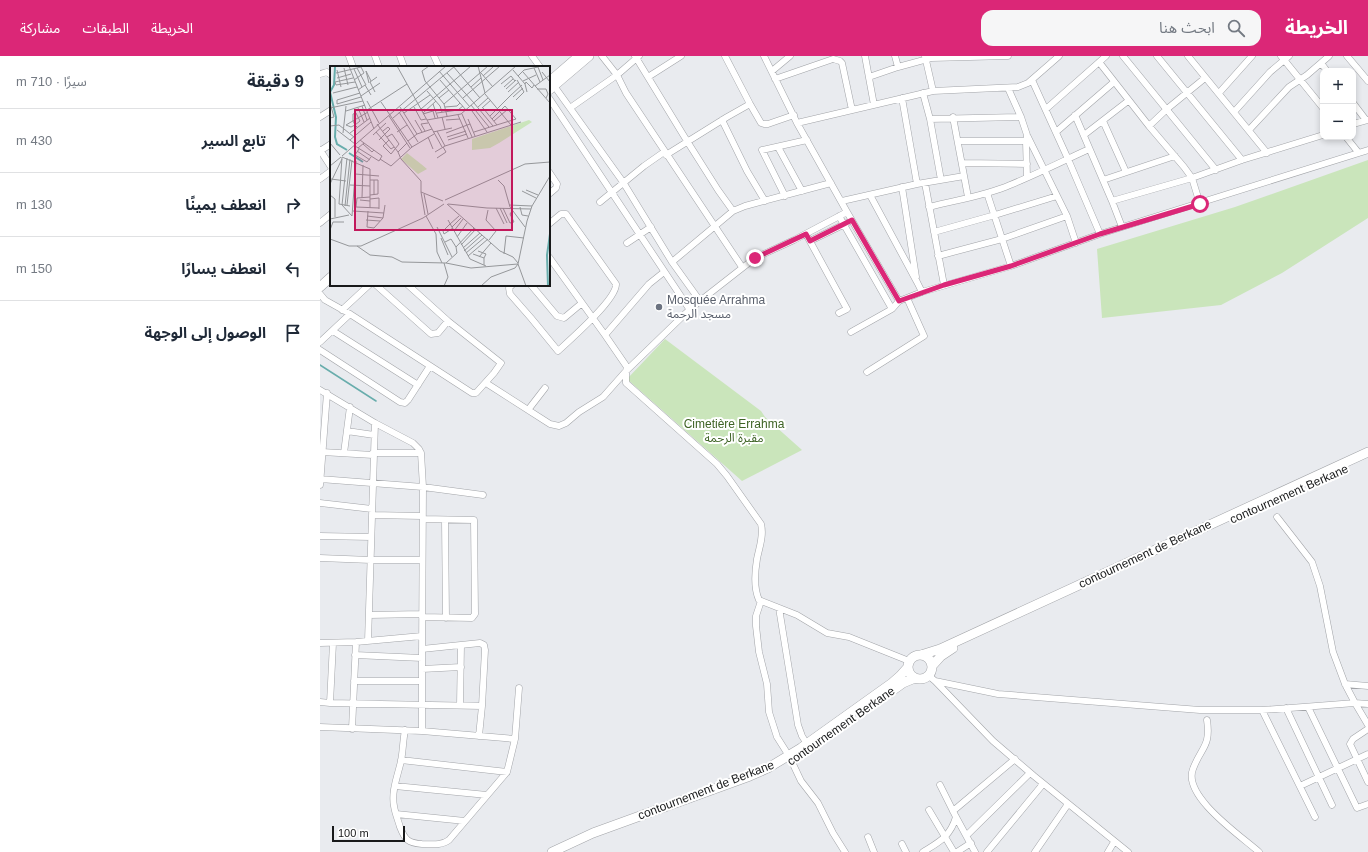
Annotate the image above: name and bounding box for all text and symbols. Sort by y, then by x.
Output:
search box [981,10,1261,46]
icon: search [1225,17,1247,39]
text: الخريطة [1285,17,1348,38]
text: ابحث هنا [1159,19,1215,36]
text: مشاركة [20,20,60,36]
text: الطبقات [82,20,129,36]
text: الخريطة [151,20,193,36]
inset map [330,66,550,286]
map controls [1320,68,1356,140]
button: + [1320,68,1356,104]
text: 9 دقيقة [247,72,304,91]
text: سيرًا · 710 m [16,74,87,89]
button: − [1320,104,1356,140]
icon: ahead [282,130,304,152]
text: تابع السير [202,132,266,149]
text: 430 m [16,133,52,148]
icon: right [282,194,304,216]
route start [1191,195,1209,213]
text: انعطف يمينًا [185,196,266,213]
text: 130 m [16,197,52,212]
route end [746,249,764,267]
icon: left [282,258,304,280]
text: انعطف يسارًا [181,260,266,277]
text: 150 m [16,261,52,276]
place label: Mosquée Arrahma مسجد الرحمة [667,293,765,321]
marker: Mosquée Arrahma مسجد الرحمة [654,302,664,312]
icon: arrive [282,322,304,344]
text: الوصول إلى الوجهة [144,324,266,341]
park label: Cimetière Errahma مقبرة الرحمة [684,417,785,445]
street label: contournement Berkane [1228,461,1351,526]
street label: contournement de Berkane [1076,517,1214,591]
street label: contournement Berkane [785,683,898,768]
street label: contournement de Berkane [636,757,776,822]
scale bar [332,824,405,843]
text: 100 m [338,827,369,839]

